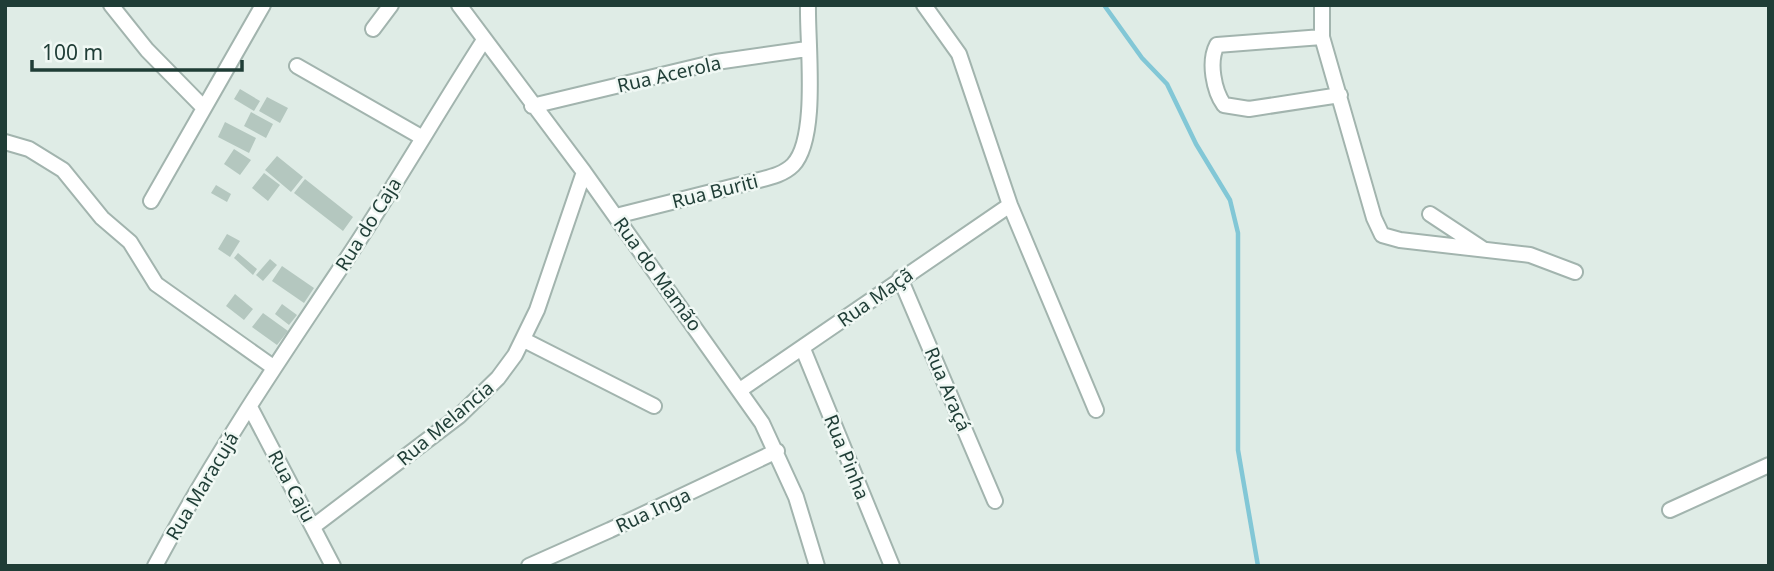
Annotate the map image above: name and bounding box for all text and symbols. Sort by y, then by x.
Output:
scale bar [32,28,242,72]
text: 100 m [42,38,103,66]
street label: Rua Acerola [615,49,723,99]
street label: Rua Buriti [669,168,761,214]
street label: Rua do Caja [329,172,407,276]
street label: Rua do Mamão [608,212,708,336]
street label: Rua Maçã [832,261,918,333]
street label: Rua Araçá [919,343,977,435]
street label: Rua Melancia [391,375,499,471]
street label: Rua Pinha [818,411,876,503]
street label: Rua Maracujá [160,427,244,545]
street label: Rua Caju [262,445,322,527]
street label: Rua Inga [611,481,695,539]

